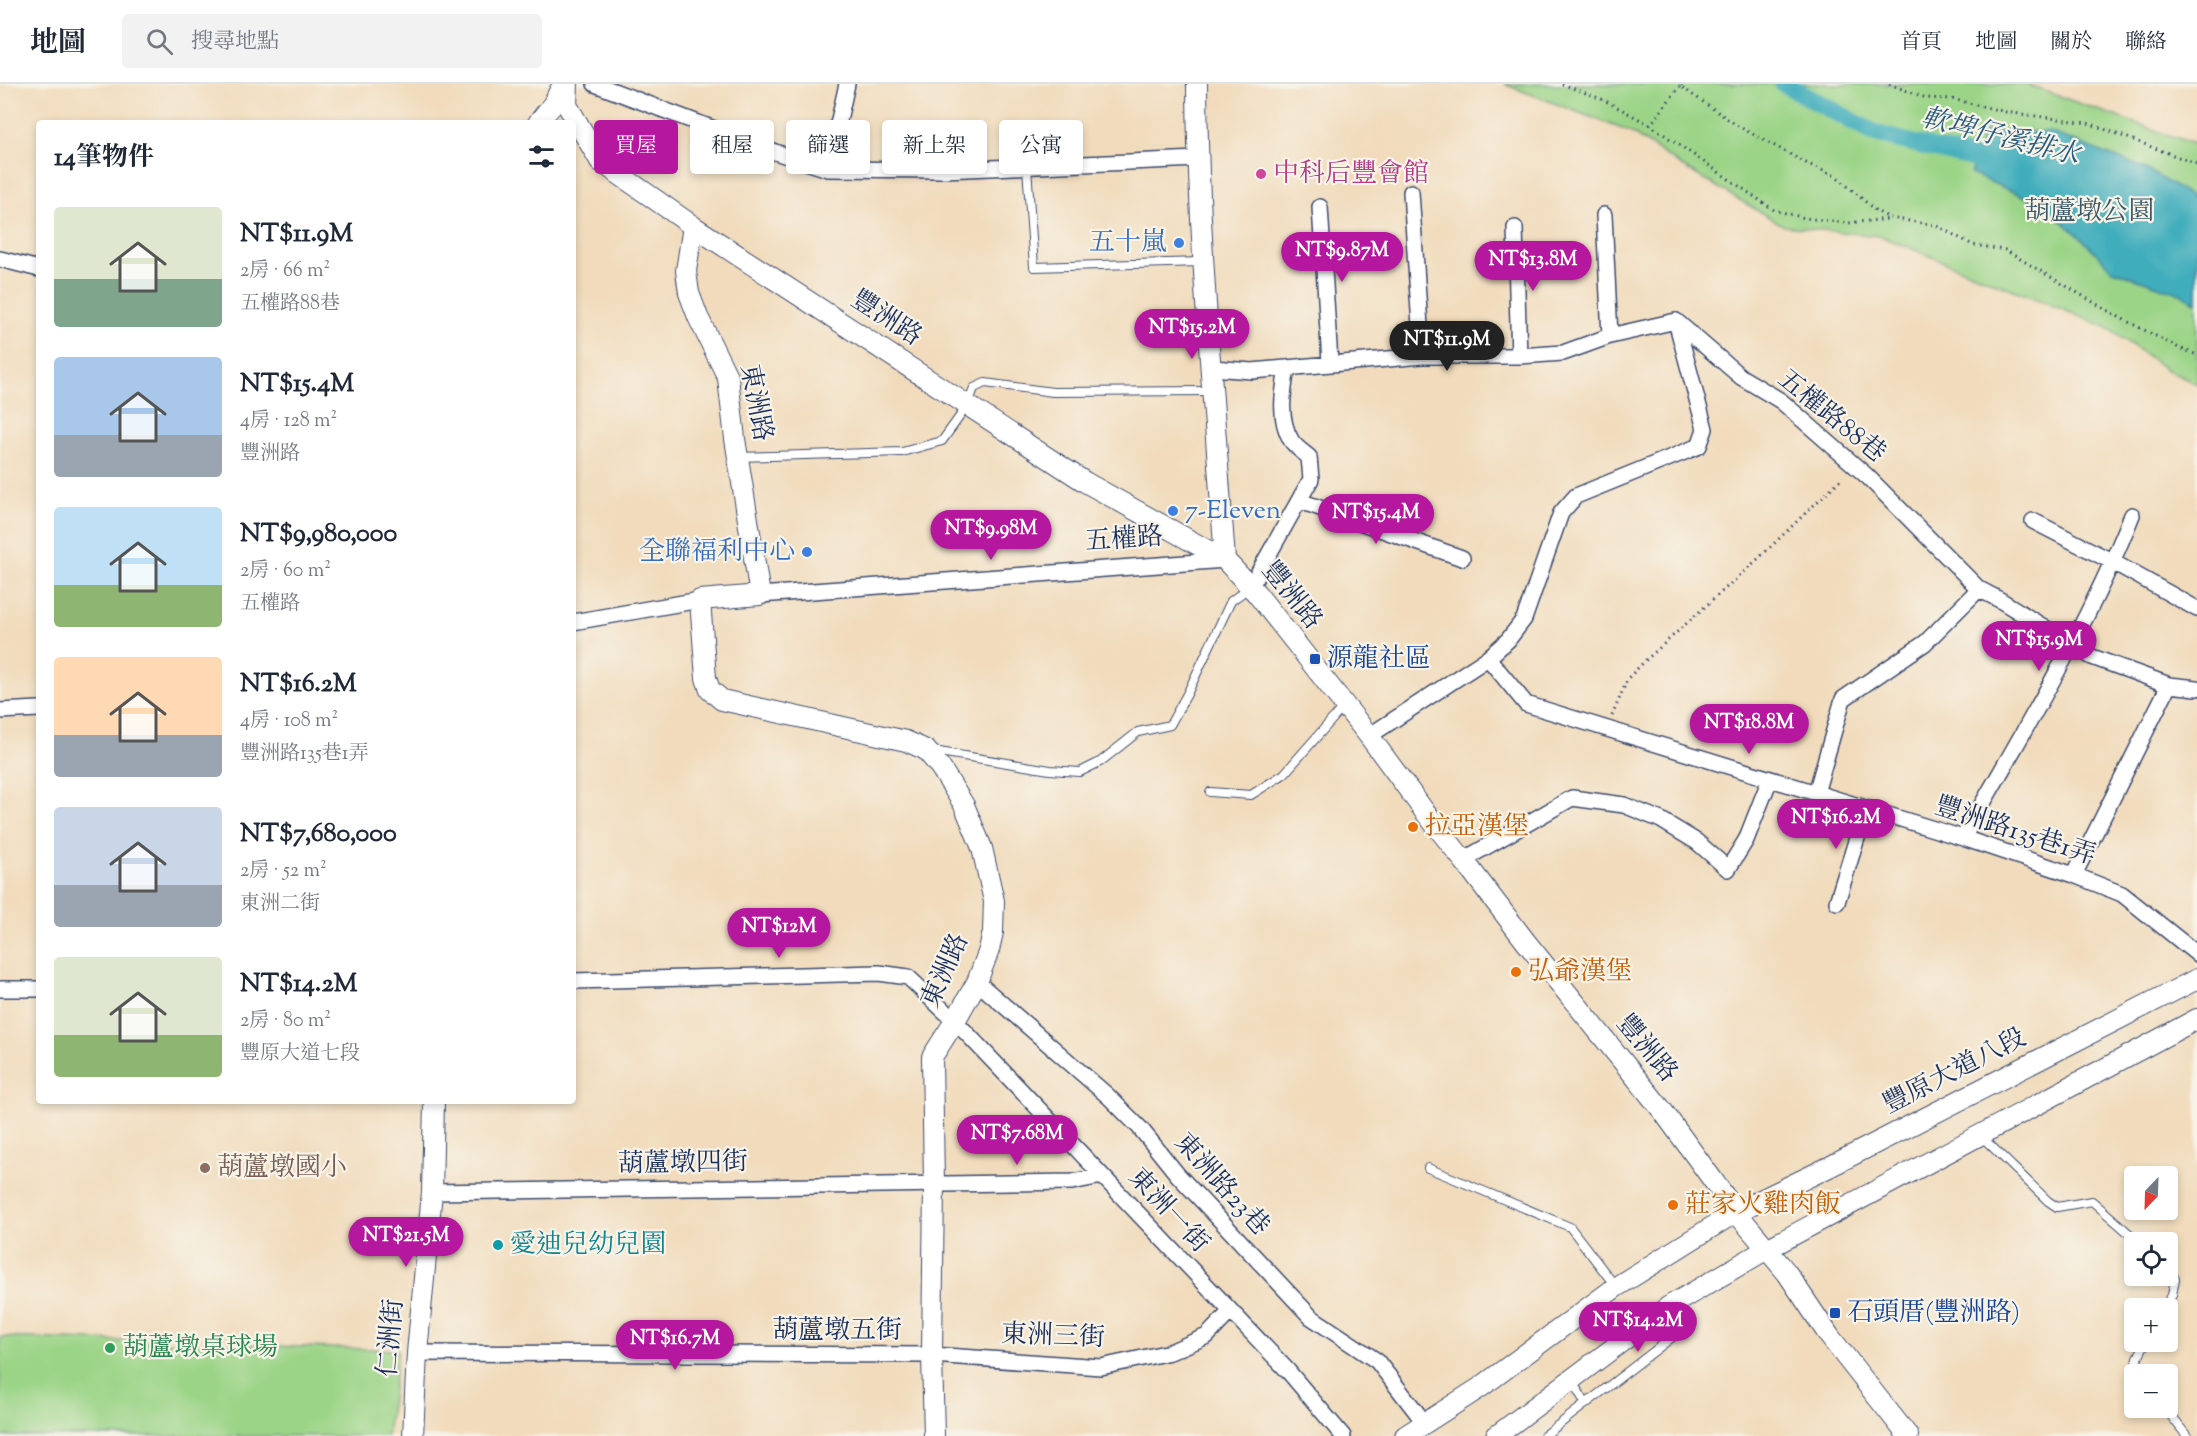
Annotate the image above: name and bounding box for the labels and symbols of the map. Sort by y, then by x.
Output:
water label: 軟埤仔溪排水 [1917,99,2086,177]
place label: 中科后豐會館 [1273,156,1429,193]
marker: 中科后豐會館 [1254,167,1268,181]
park label: 葫蘆墩公園 [2024,194,2154,231]
place label: 五十嵐 [1089,225,1167,262]
pin: NT$9.87M [1280,232,1404,283]
marker: 五十嵐 [1172,236,1186,250]
pin: NT$13.8M [1471,241,1595,292]
street label: 豐洲路 [843,282,929,356]
pin: NT$15.2M [1130,309,1254,360]
pin: NT$11.9M [1385,321,1509,372]
street label: 東洲路 [729,361,781,445]
street label: 五權路88巷 [1769,362,1893,472]
place label: 7-Eleven [1185,493,1281,530]
pin: NT$15.4M [1314,494,1438,545]
marker: 7-Eleven [1166,504,1180,518]
pin: NT$9.98M [929,510,1053,561]
street label: 五權路 [1084,519,1164,561]
place label: 全聯福利中心 [639,534,795,571]
marker: 全聯福利中心 [800,545,814,559]
street label: 豐洲路 [1252,554,1330,638]
pin: NT$15.9M [1977,621,2101,672]
place label: 源龍社區 [1327,641,1431,678]
marker: 源龍社區 [1308,652,1322,666]
pin: NT$18.8M [1687,704,1811,755]
street label: 豐洲路135巷1弄 [1930,789,2100,875]
pin: NT$16.2M [1774,799,1898,850]
place label: 拉亞漢堡 [1425,809,1529,846]
marker: 拉亞漢堡 [1406,820,1420,834]
pin: NT$12M [730,908,828,959]
street label: 東洲路 [913,928,979,1014]
place label: 弘爺漢堡 [1528,954,1632,991]
marker: 弘爺漢堡 [1509,965,1523,979]
street label: 豐洲路 [1607,1007,1685,1091]
street label: 豐原大道八段 [1877,1020,2033,1124]
pin: NT$7.68M [955,1115,1079,1166]
street label: 東洲路23巷 [1165,1126,1277,1244]
street label: 葫蘆墩四街 [618,1144,748,1184]
place label: 葫蘆墩國小 [217,1150,347,1187]
street label: 東洲一街 [1119,1160,1217,1262]
marker: 葫蘆墩國小 [198,1161,212,1175]
north arrow [2124,1166,2178,1220]
place label: 莊家火雞肉飯 [1685,1187,1841,1224]
marker: 莊家火雞肉飯 [1666,1198,1680,1212]
pin: NT$21.5M [344,1217,468,1268]
place label: 愛迪兒幼兒園 [510,1227,666,1264]
marker: 愛迪兒幼兒園 [491,1238,505,1252]
place label: 石頭厝(豐洲路) [1847,1295,2020,1332]
street label: 仁洲街 [370,1298,414,1378]
pin: NT$14.2M [1576,1302,1700,1353]
marker: 石頭厝(豐洲路) [1828,1306,1842,1320]
street label: 葫蘆墩五街 [772,1313,902,1350]
street label: 東洲三街 [1000,1317,1106,1357]
pin: NT$16.7M [613,1320,737,1371]
place label: 葫蘆墩桌球場 [122,1330,278,1367]
marker: 葫蘆墩桌球場 [103,1341,117,1355]

